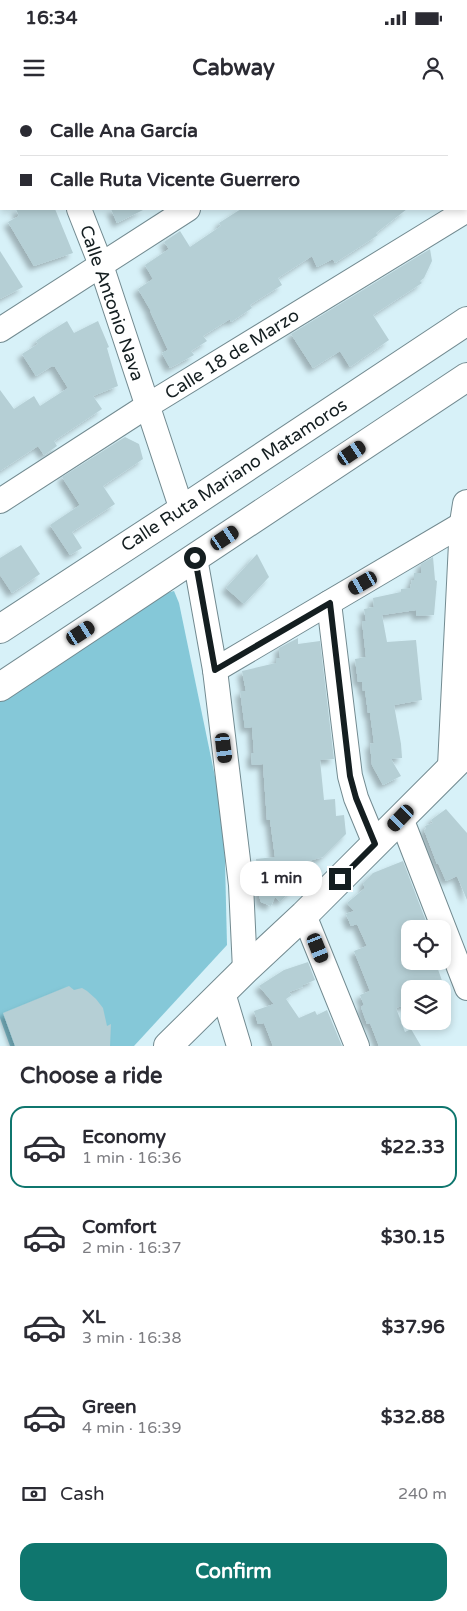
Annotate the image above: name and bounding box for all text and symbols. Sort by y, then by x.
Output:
text: 16:34 [25,7,78,29]
icon: menu [20,54,48,82]
icon: person [419,54,447,82]
text: Cabway [192,55,275,81]
text: Calle Ana García [50,120,198,142]
text: Calle Ruta Vicente Guerrero [50,169,300,191]
street label: Calle Antonio Nava [75,222,149,384]
street label: Calle 18 de Marzo [161,304,303,404]
street label: Calle Ruta Mariano Matamoros [117,393,351,557]
car [335,438,368,468]
car [208,523,241,553]
route start [184,547,206,569]
car [346,569,379,597]
car [64,619,97,647]
car [214,732,233,764]
car [385,802,416,834]
callout: 1 min [240,862,322,896]
text: 1 min [260,868,302,888]
route end [329,868,351,890]
map controls [401,920,451,1030]
button: locate [401,920,451,970]
car [305,931,330,965]
button: layers [401,980,451,1030]
text: Choose a ride [20,1063,163,1089]
icon: car [22,1125,67,1170]
text: Economy [82,1126,166,1148]
text: $22.33 [381,1136,445,1158]
text: 1 min · 16:36 [82,1148,181,1168]
icon: car [22,1215,67,1260]
text: Comfort [82,1216,156,1238]
text: $30.15 [381,1226,445,1248]
text: 2 min · 16:37 [82,1238,181,1258]
icon: car [22,1305,67,1350]
text: XL [82,1306,106,1328]
text: $37.96 [382,1316,445,1338]
text: 3 min · 16:38 [82,1328,181,1348]
icon: car [22,1395,67,1440]
text: Green [82,1396,136,1418]
text: $32.88 [381,1406,445,1428]
text: 4 min · 16:39 [82,1418,181,1438]
icon: cash [20,1480,48,1508]
text: Cash [60,1483,105,1505]
text: 240 m [398,1484,447,1504]
button: Confirm [20,1543,447,1601]

